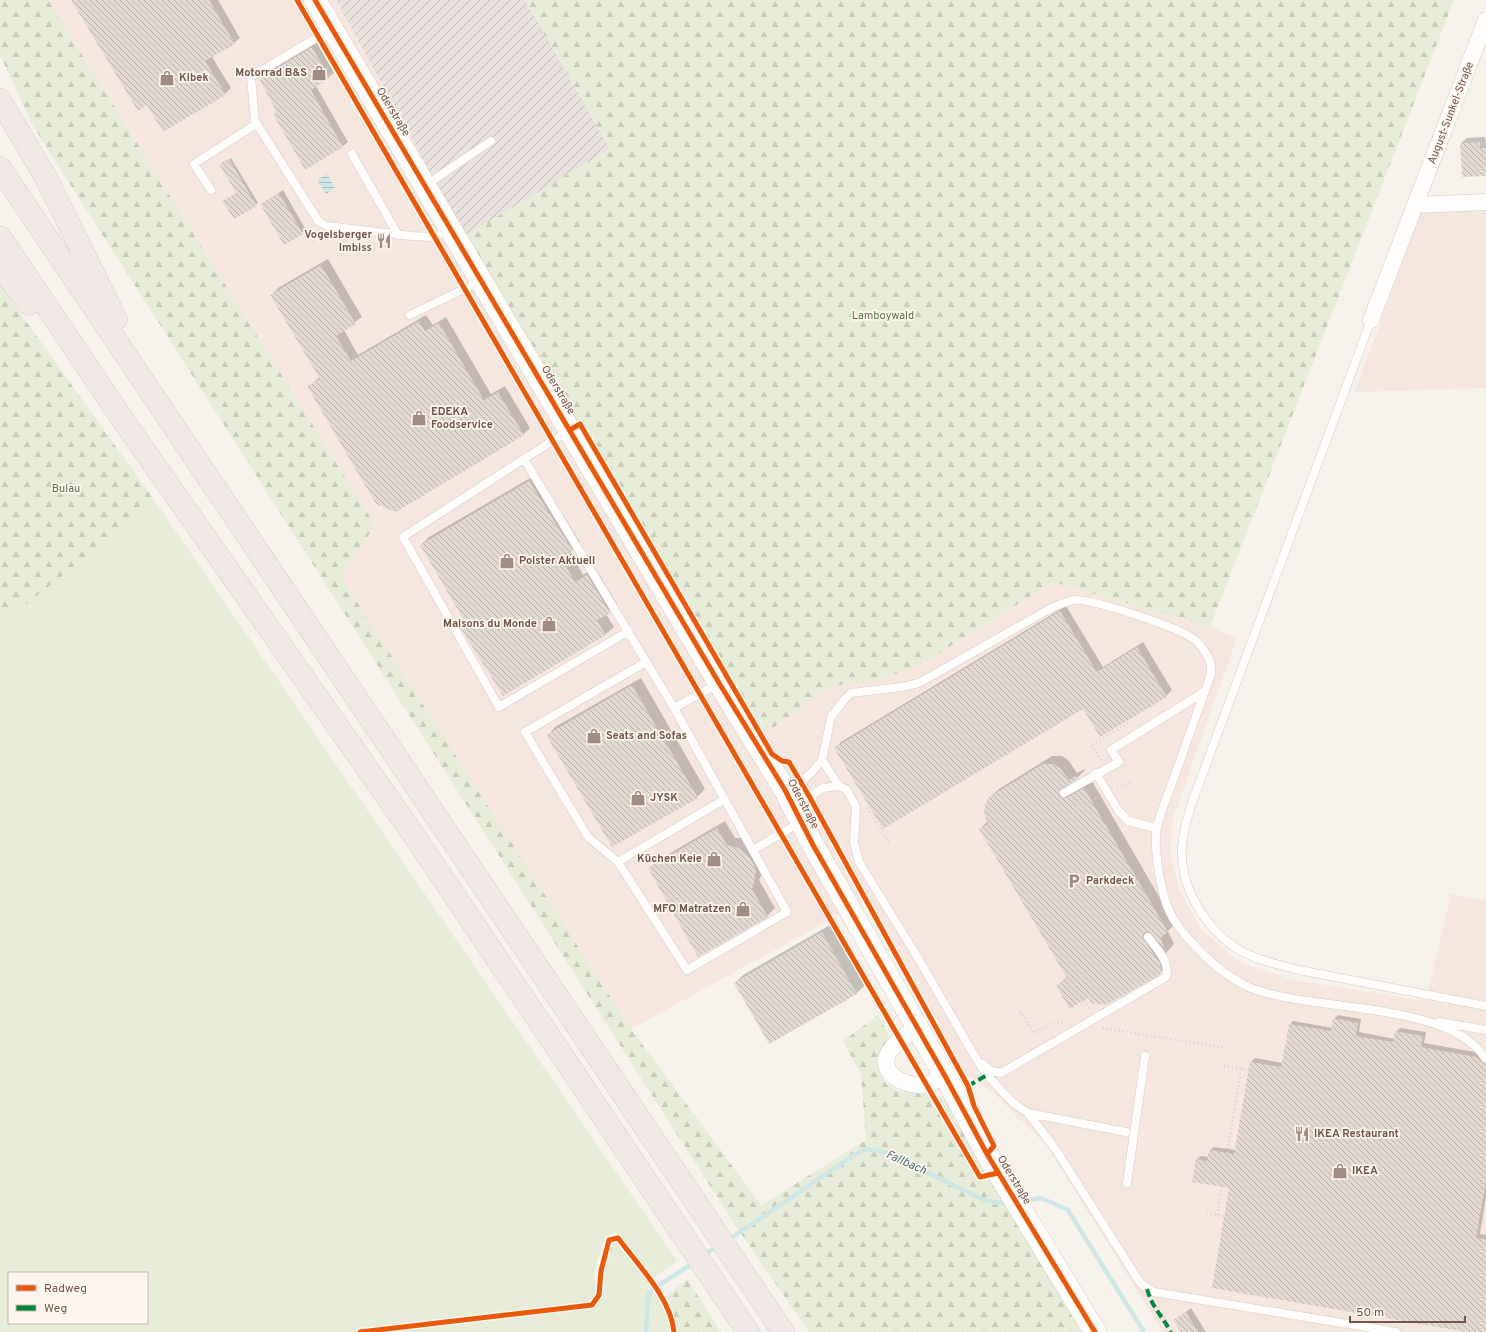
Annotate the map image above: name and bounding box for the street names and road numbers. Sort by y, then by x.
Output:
street label: August-Sunkel-Straße [1425,60,1477,166]
street label: Oderstraße [373,85,413,139]
street label: Oderstraße [538,363,578,417]
street label: Oderstraße [784,776,822,832]
street label: Oderstraße [994,1153,1034,1207]

